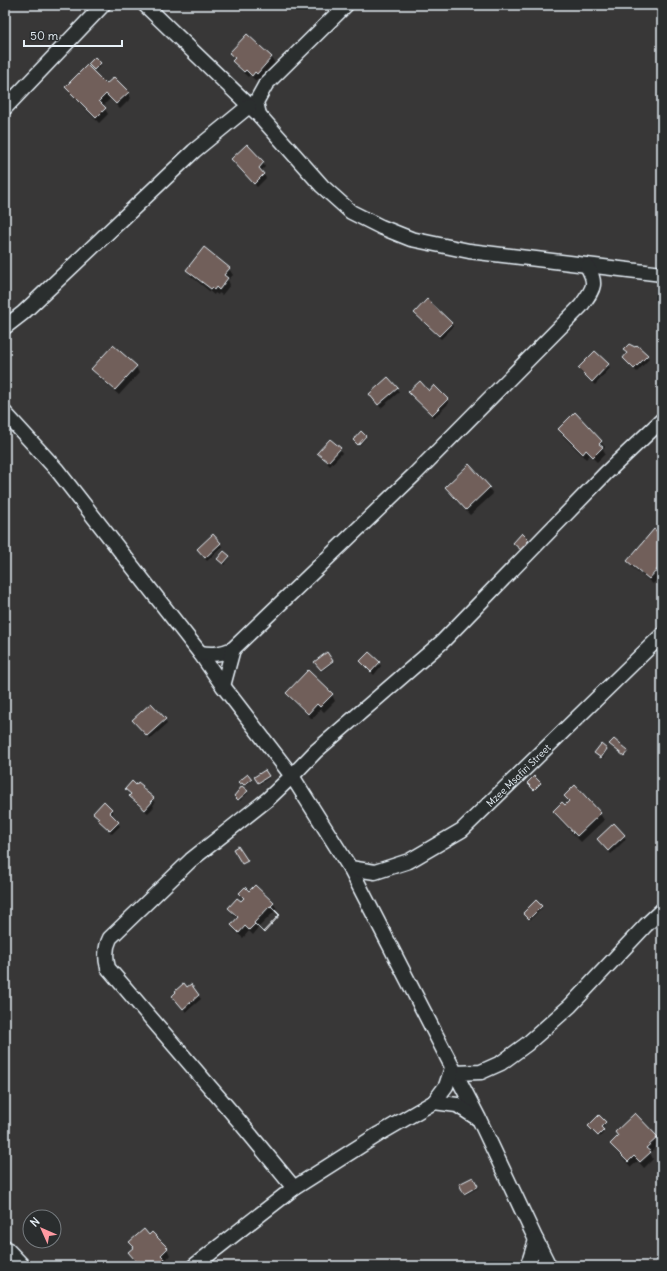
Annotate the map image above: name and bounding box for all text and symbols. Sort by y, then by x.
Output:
scale bar [24,22,122,48]
text: 50 m [30,28,59,43]
street label: Mzee Msafiri Street [484,741,554,810]
north arrow [22,1209,62,1249]
text: N [27,1214,43,1230]

